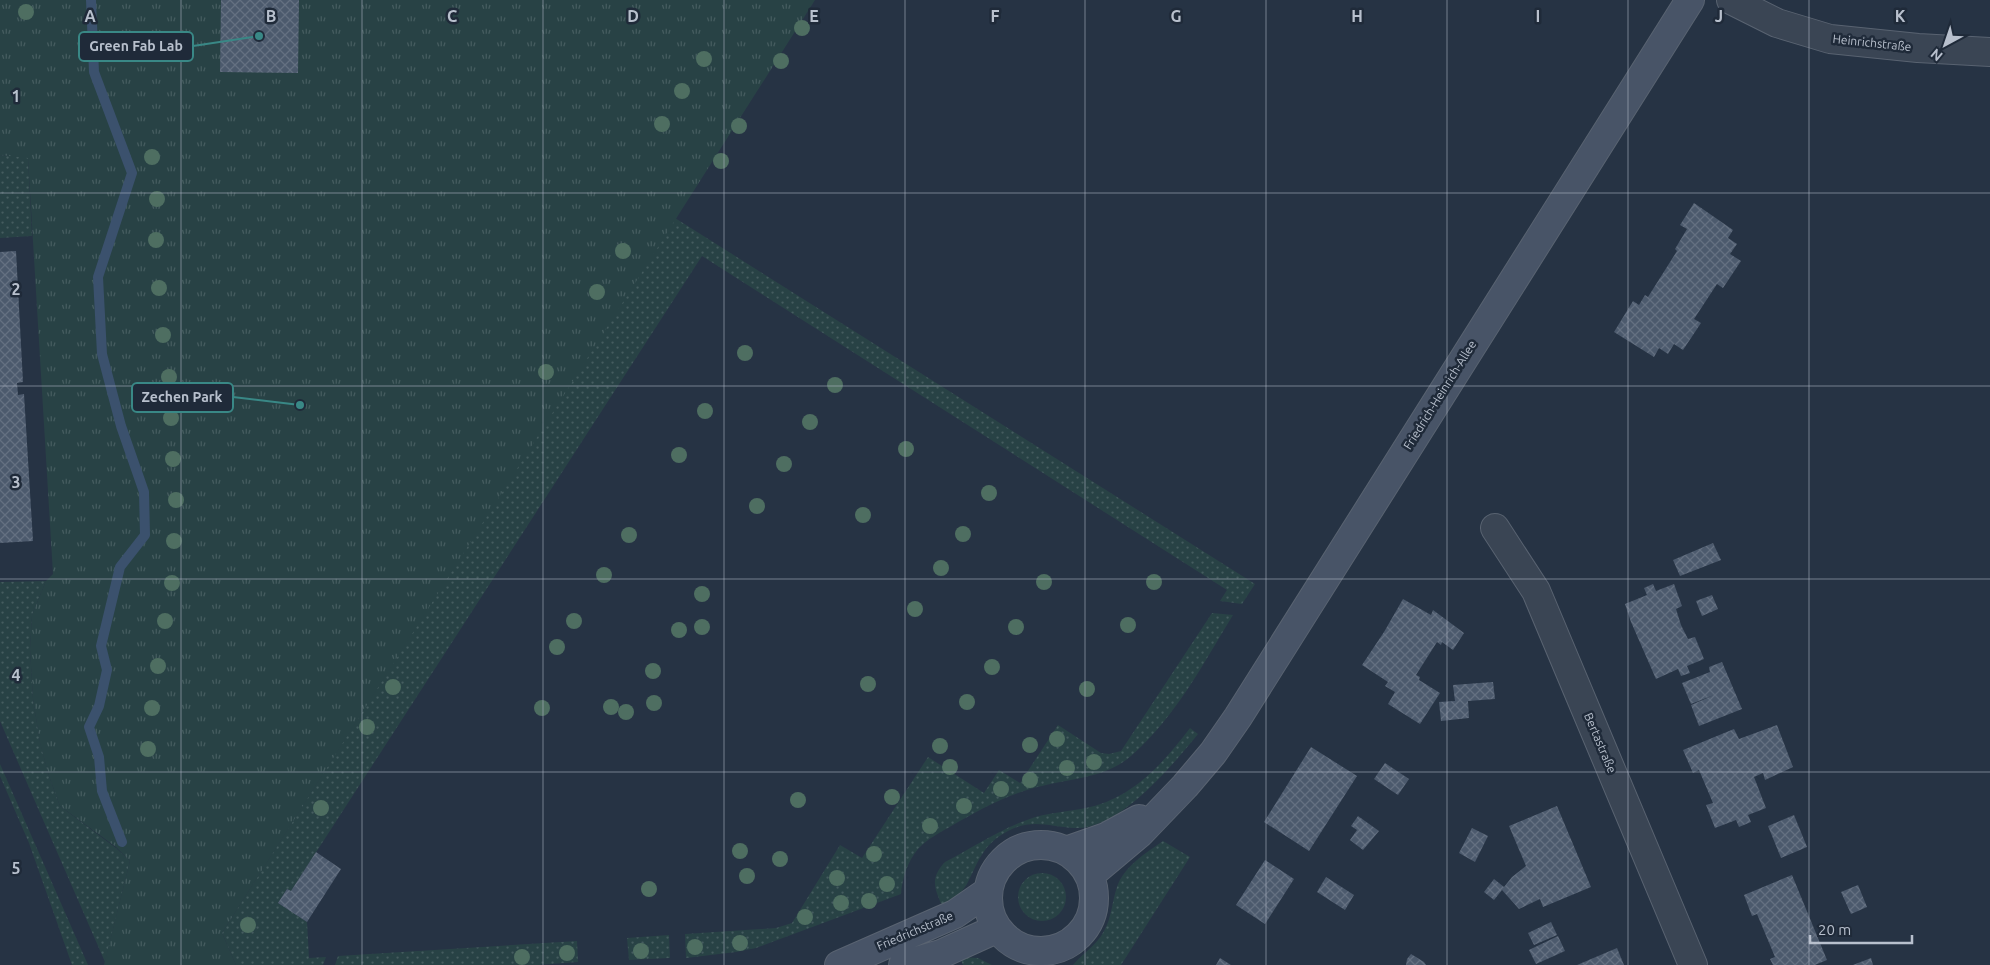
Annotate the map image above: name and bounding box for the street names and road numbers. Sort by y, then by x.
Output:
street label: Heinrichstraße [1832,32,1912,53]
street label: Friedrich-Heinrich-Allee [1401,338,1478,452]
street label: Bertastraße [1582,711,1619,775]
street label: Friedrichstraße [875,909,955,952]

